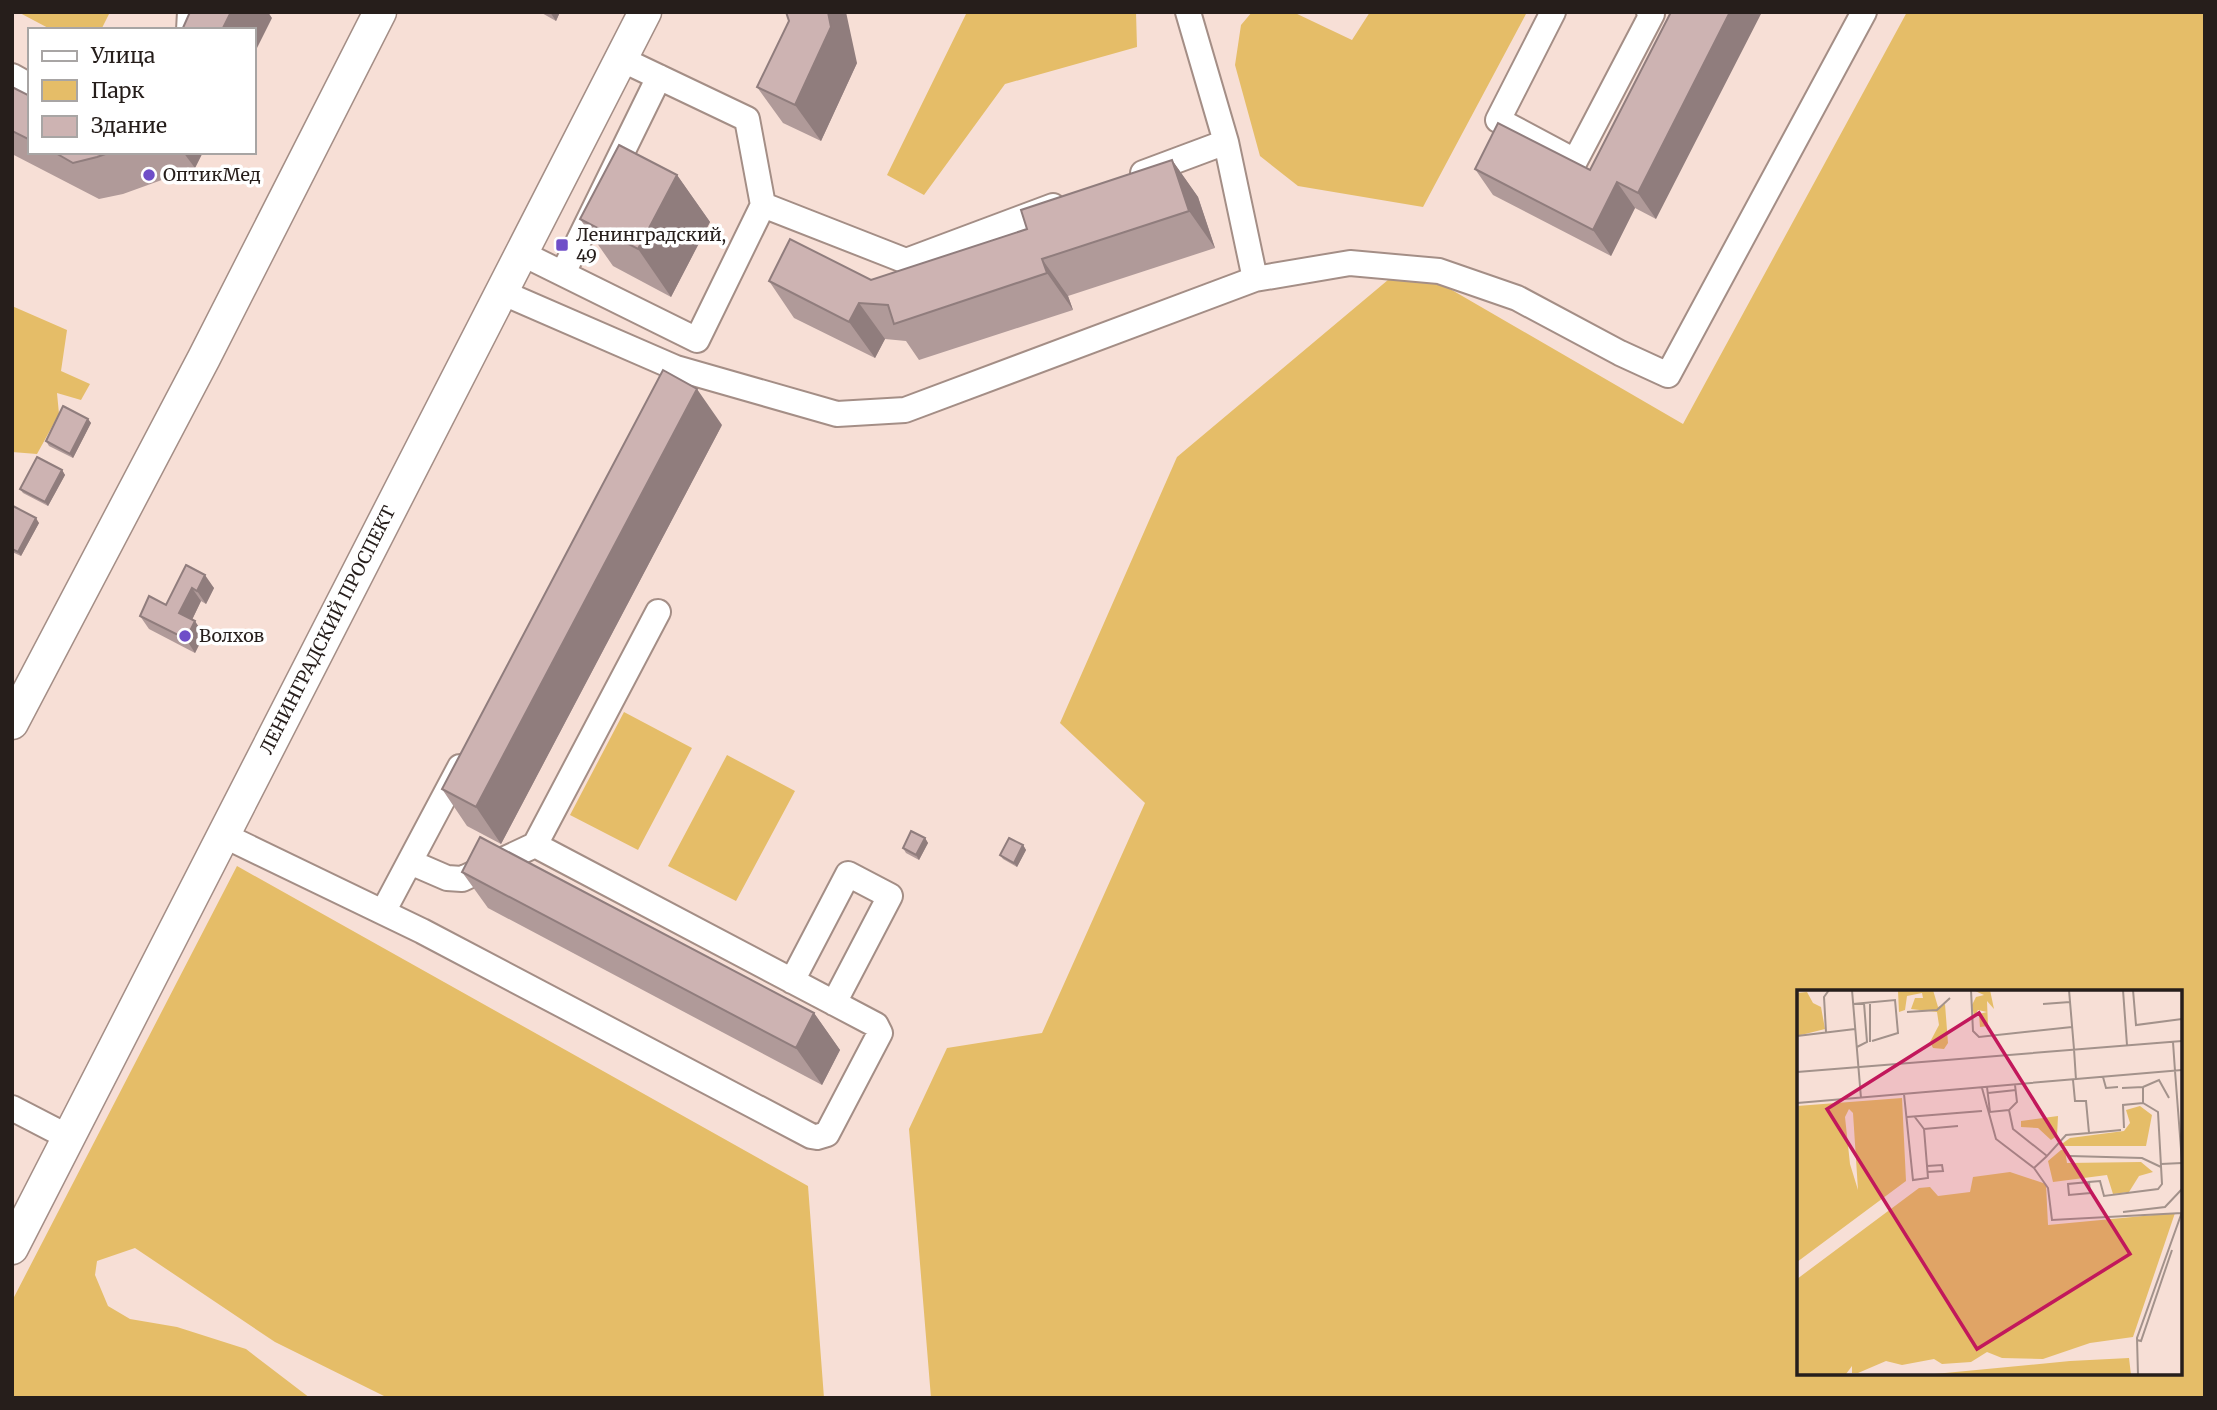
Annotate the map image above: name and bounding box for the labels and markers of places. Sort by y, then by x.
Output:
place label: ОптикМед [163,163,261,186]
marker: ОптикМед [141,167,157,183]
place label: Ленинградский, 49 [576,223,726,267]
marker: Ленинградский, 49 [554,237,570,253]
place label: Волхов [199,624,264,647]
marker: Волхов [177,628,193,644]

